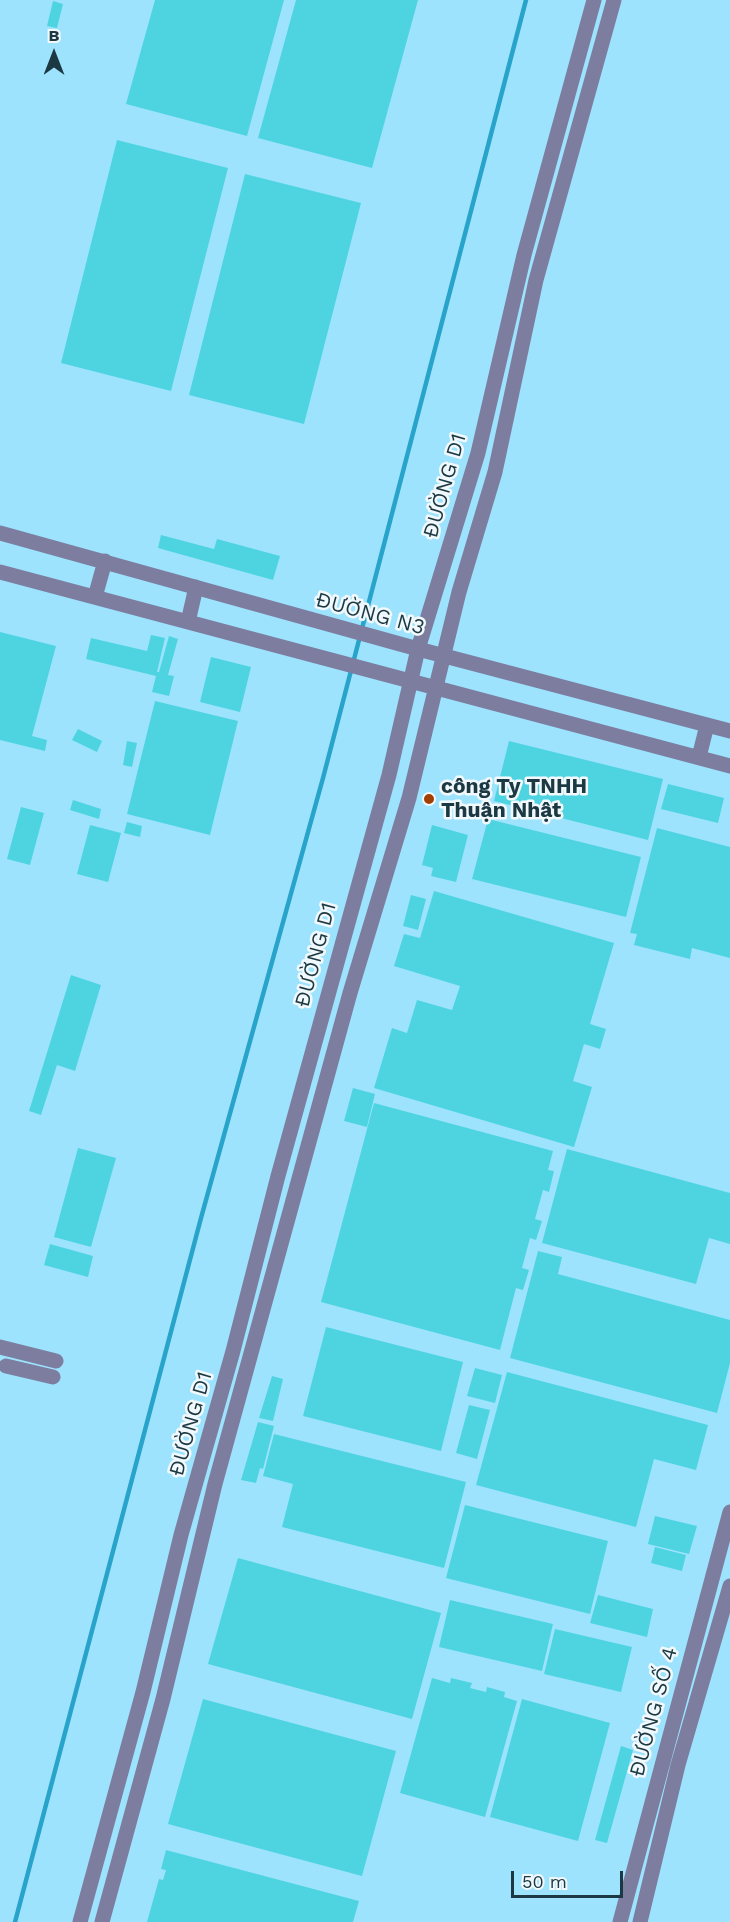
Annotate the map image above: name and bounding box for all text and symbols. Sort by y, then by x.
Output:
north arrow [24,24,84,84]
text: B [49,26,59,45]
street label: ĐƯỜNG D1 [418,431,472,541]
street label: ĐƯỜNG N3 [313,587,427,641]
place label: công Ty TNHH Thuận Nhật [441,774,587,824]
marker: công Ty TNHH Thuận Nhật [422,792,436,806]
street label: ĐƯỜNG D1 [290,900,342,1010]
street label: ĐƯỜNG D1 [164,1369,218,1479]
street label: ĐƯỜNG SỐ 4 [625,1645,683,1779]
scale bar [514,1859,626,1897]
text: 50 m [522,1871,567,1892]

